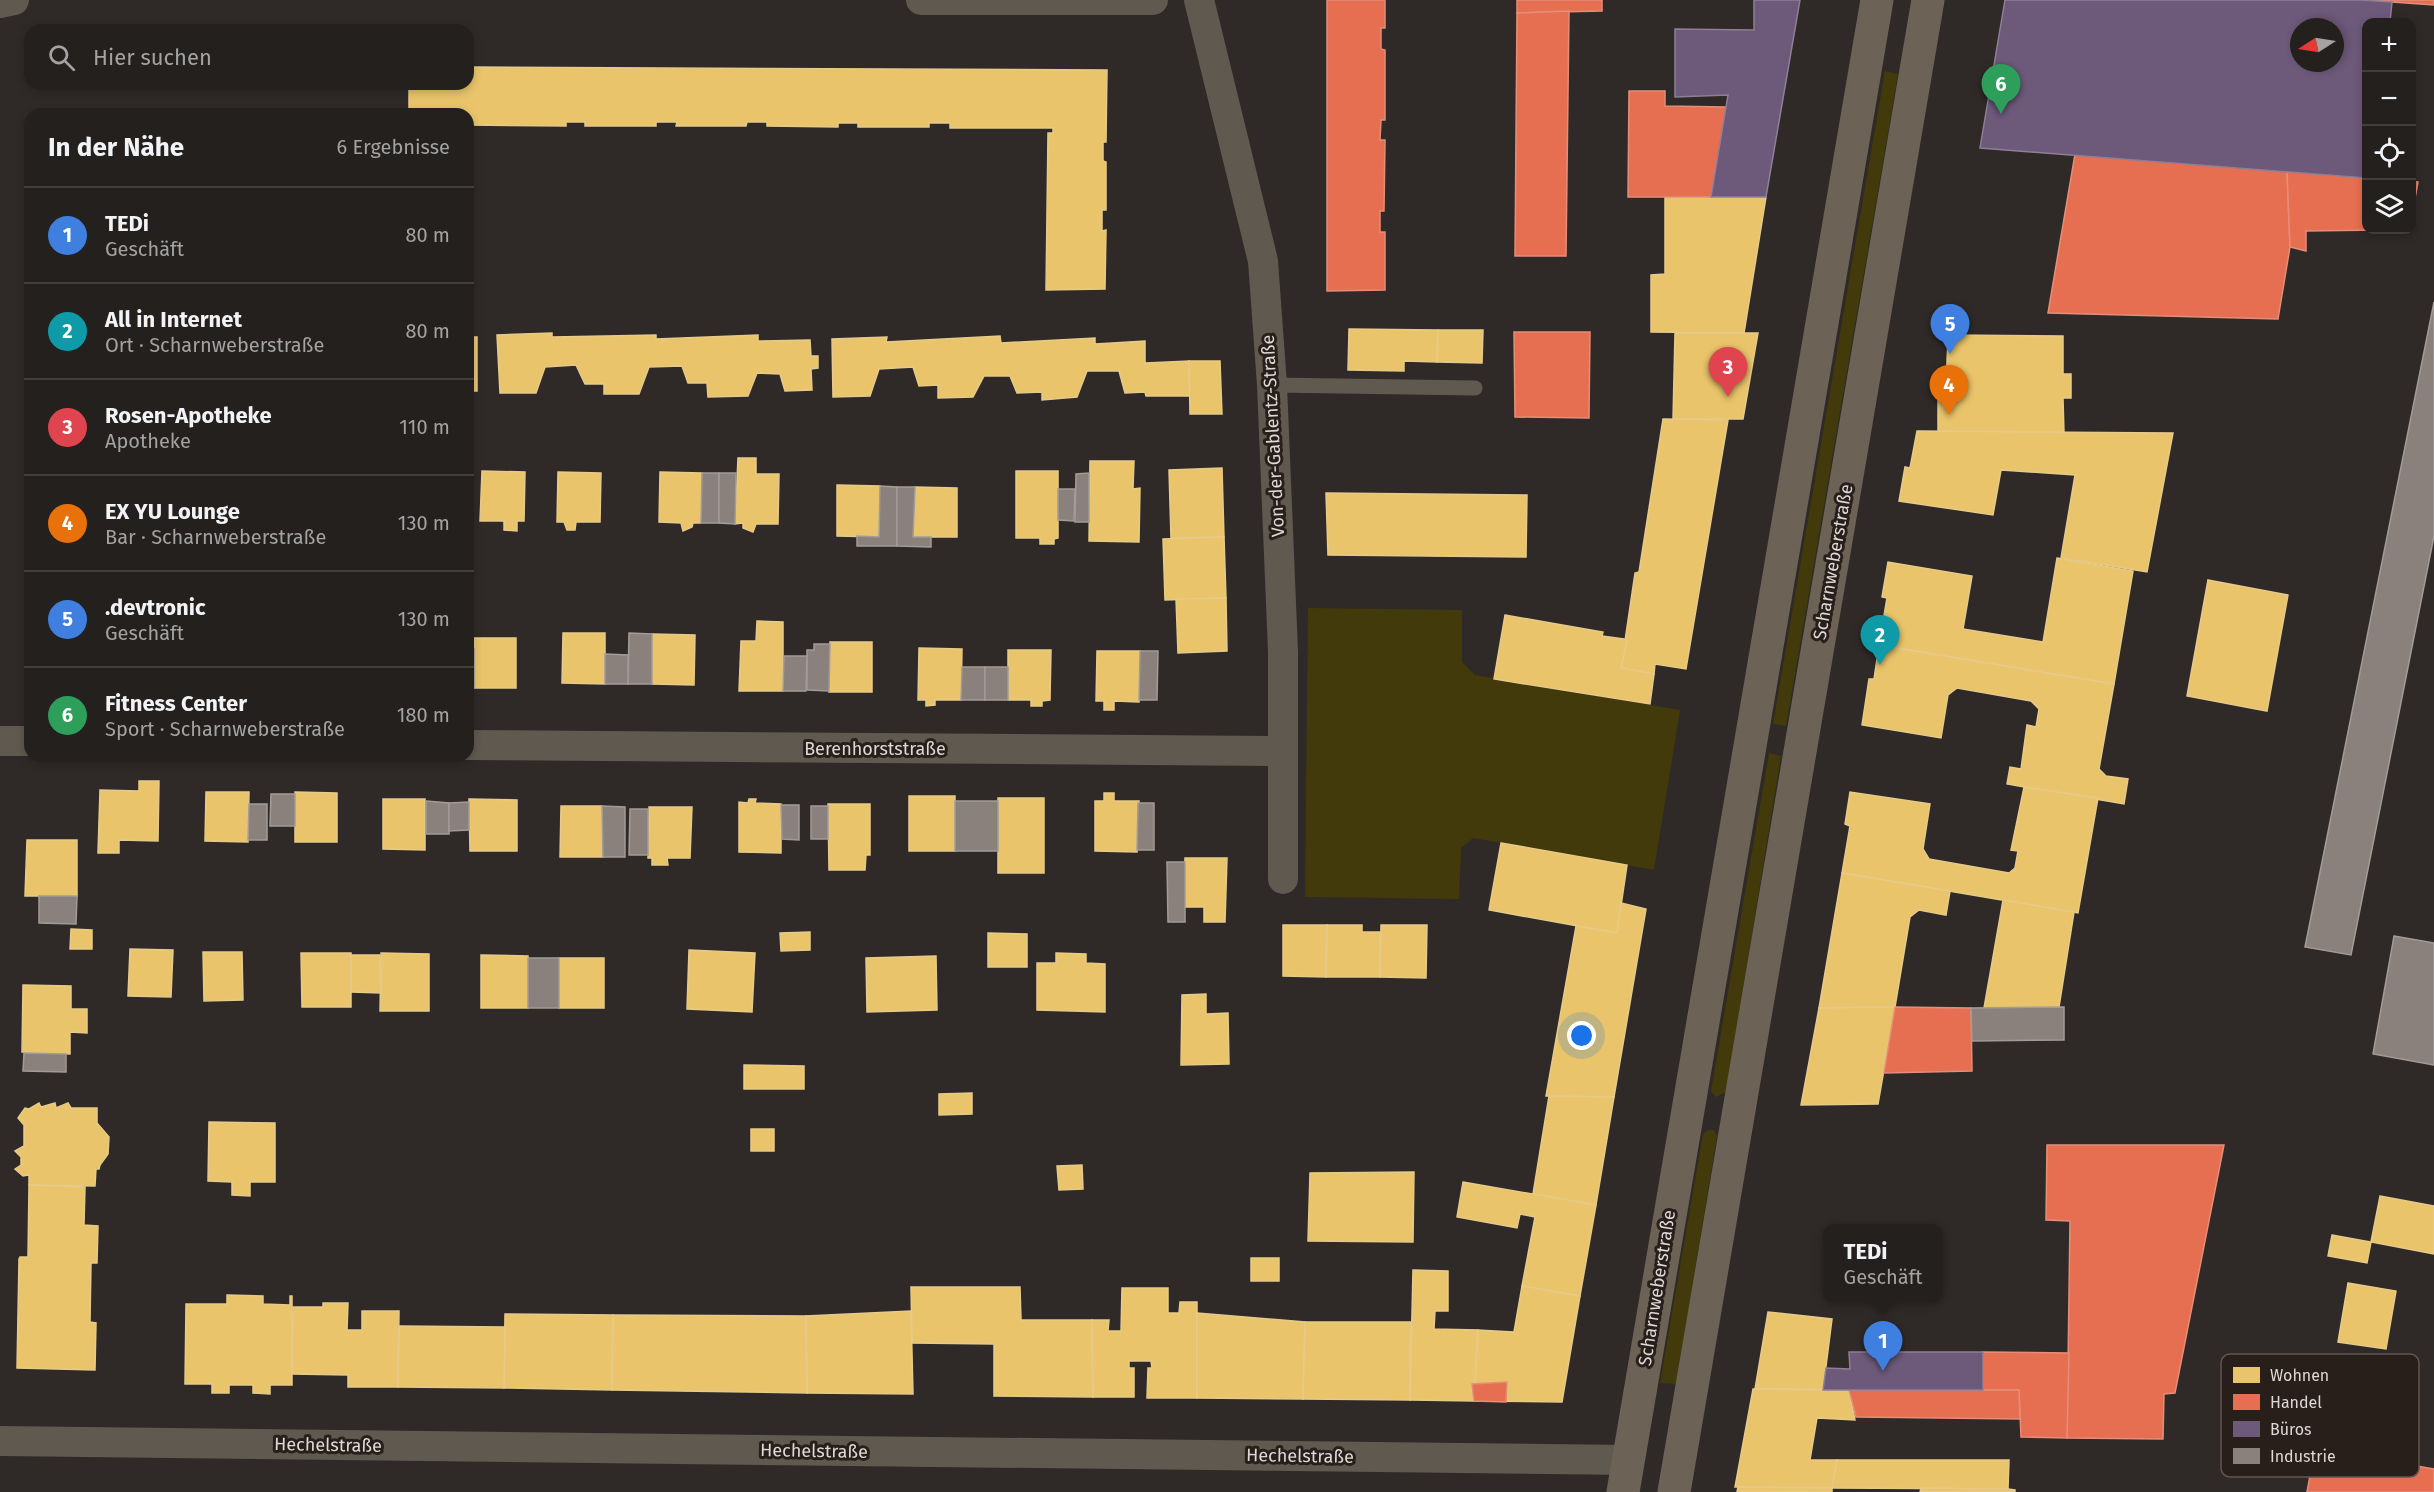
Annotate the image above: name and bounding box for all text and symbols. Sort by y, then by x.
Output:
north arrow [2290,18,2344,72]
map controls [2362,18,2416,234]
button: + [2362,18,2416,72]
search box [24,24,474,90]
icon: search [45,41,78,74]
text: Hier suchen [93,44,212,71]
pin: 6 [1982,64,2020,114]
button: − [2362,72,2416,126]
button: locate [2362,126,2416,180]
text: In der Nähe [48,132,184,163]
text: 6 Ergebnisse [337,135,450,159]
button: layers [2362,180,2416,234]
text: TEDi [105,210,149,237]
text: 1 [63,223,72,247]
text: 80 m [405,223,450,247]
text: Geschäft [105,237,184,261]
pin: 5 [1930,304,1970,354]
text: All in Internet [105,306,242,333]
text: 2 [62,319,73,343]
text: 80 m [405,319,450,343]
text: Ort · Scharnweberstraße [105,333,324,357]
street label: Von-der-Gablentz-Straße [1257,334,1289,538]
pin: 3 [1708,348,1748,397]
pin: 4 [1930,366,1968,415]
text: Rosen-Apotheke [105,402,272,429]
text: 3 [62,415,73,439]
text: 110 m [399,415,450,439]
text: Apotheke [105,429,191,453]
street label: Scharnweberstraße [1808,482,1858,642]
text: EX YU Lounge [105,498,240,525]
text: 4 [62,511,73,535]
text: 130 m [398,511,450,535]
text: Bar · Scharnweberstraße [105,525,326,549]
text: .devtronic [105,594,205,621]
text: 5 [62,607,73,631]
text: 130 m [398,607,450,631]
pin: 2 [1860,616,1900,665]
text: Geschäft [105,621,184,645]
text: Fitness Center [105,690,247,717]
text: 6 [62,703,73,727]
text: 180 m [397,703,450,727]
text: Sport · Scharnweberstraße [105,717,345,741]
street label: Berenhorststraße [804,738,946,760]
your location [1567,1021,1596,1050]
street label: Scharnweberstraße [1634,1208,1680,1368]
popup [1823,1224,1943,1302]
text: TEDi [1844,1238,1888,1265]
text: Geschäft [1844,1265,1922,1289]
pin: 1 [1864,1322,1902,1371]
legend [2221,1354,2419,1477]
text: Wohnen [2270,1366,2329,1385]
text: Handel [2270,1393,2322,1412]
text: Büros [2270,1420,2312,1439]
street label: Hechelstraße [274,1433,382,1457]
street label: Hechelstraße [760,1439,868,1463]
street label: Hechelstraße [1246,1444,1354,1468]
text: Industrie [2270,1447,2336,1466]

